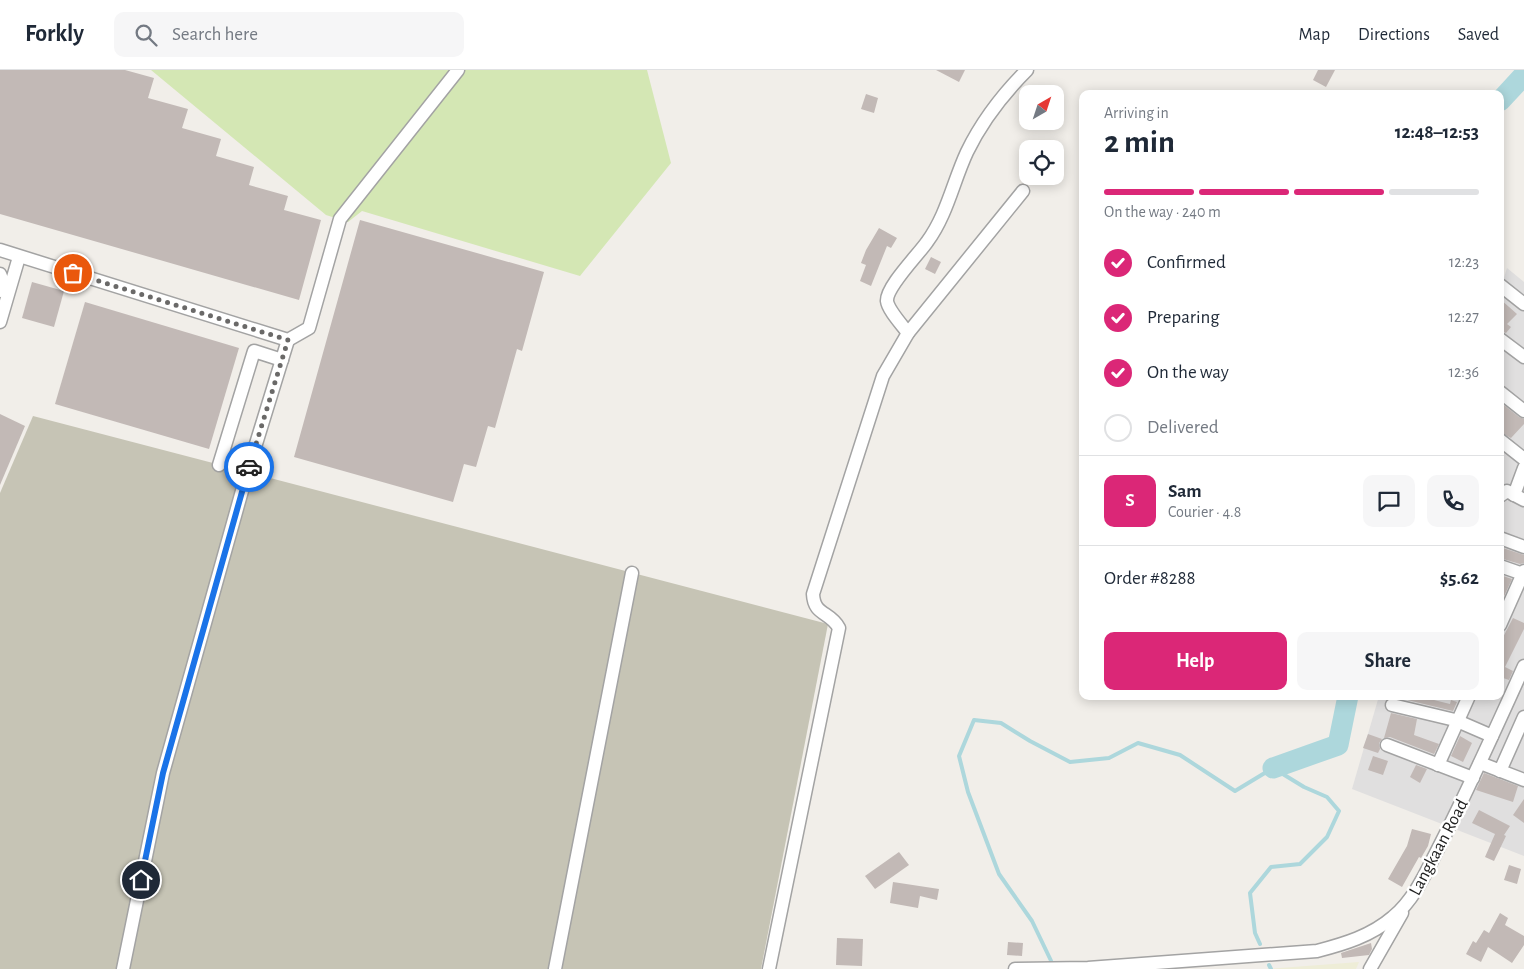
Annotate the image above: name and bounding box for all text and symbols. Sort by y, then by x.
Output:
search box [114,12,464,57]
icon: search [132,21,160,49]
text: Forkly [25,22,84,46]
text: Search here [172,25,258,44]
text: Map [1299,26,1330,44]
text: Directions [1358,26,1430,44]
text: Saved [1458,26,1499,44]
north arrow [1019,85,1064,130]
map controls [1019,85,1064,185]
text: Arriving in [1104,105,1169,121]
text: 12:48–12:53 [1395,123,1479,142]
text: 2 min [1104,126,1175,158]
button: locate [1019,140,1064,185]
text: On the way · 240 m [1104,204,1221,220]
icon: check [1104,249,1132,277]
pin [52,252,94,294]
text: Confirmed [1147,253,1226,272]
text: 12:23 [1449,254,1479,270]
icon: bag [59,259,87,287]
icon: check [1104,304,1132,332]
text: Preparing [1147,308,1220,327]
text: 12:27 [1449,309,1479,325]
icon: check [1104,359,1132,387]
text: On the way [1147,363,1229,382]
text: 12:36 [1448,364,1479,380]
text: Delivered [1147,418,1219,437]
courier [224,442,274,492]
icon: car [235,453,263,481]
button: chat [1363,475,1415,527]
button: phone [1427,475,1479,527]
text: Sam [1168,482,1202,501]
text: S [1125,491,1135,510]
text: Courier · 4.8 [1168,504,1241,520]
text: Order #8288 [1104,569,1196,588]
text: $5.62 [1440,569,1479,588]
button: Help [1104,632,1287,690]
button: Share [1297,632,1479,690]
street label: Langkaan Road [1406,796,1472,899]
pin [120,859,162,901]
icon: home [127,866,155,894]

